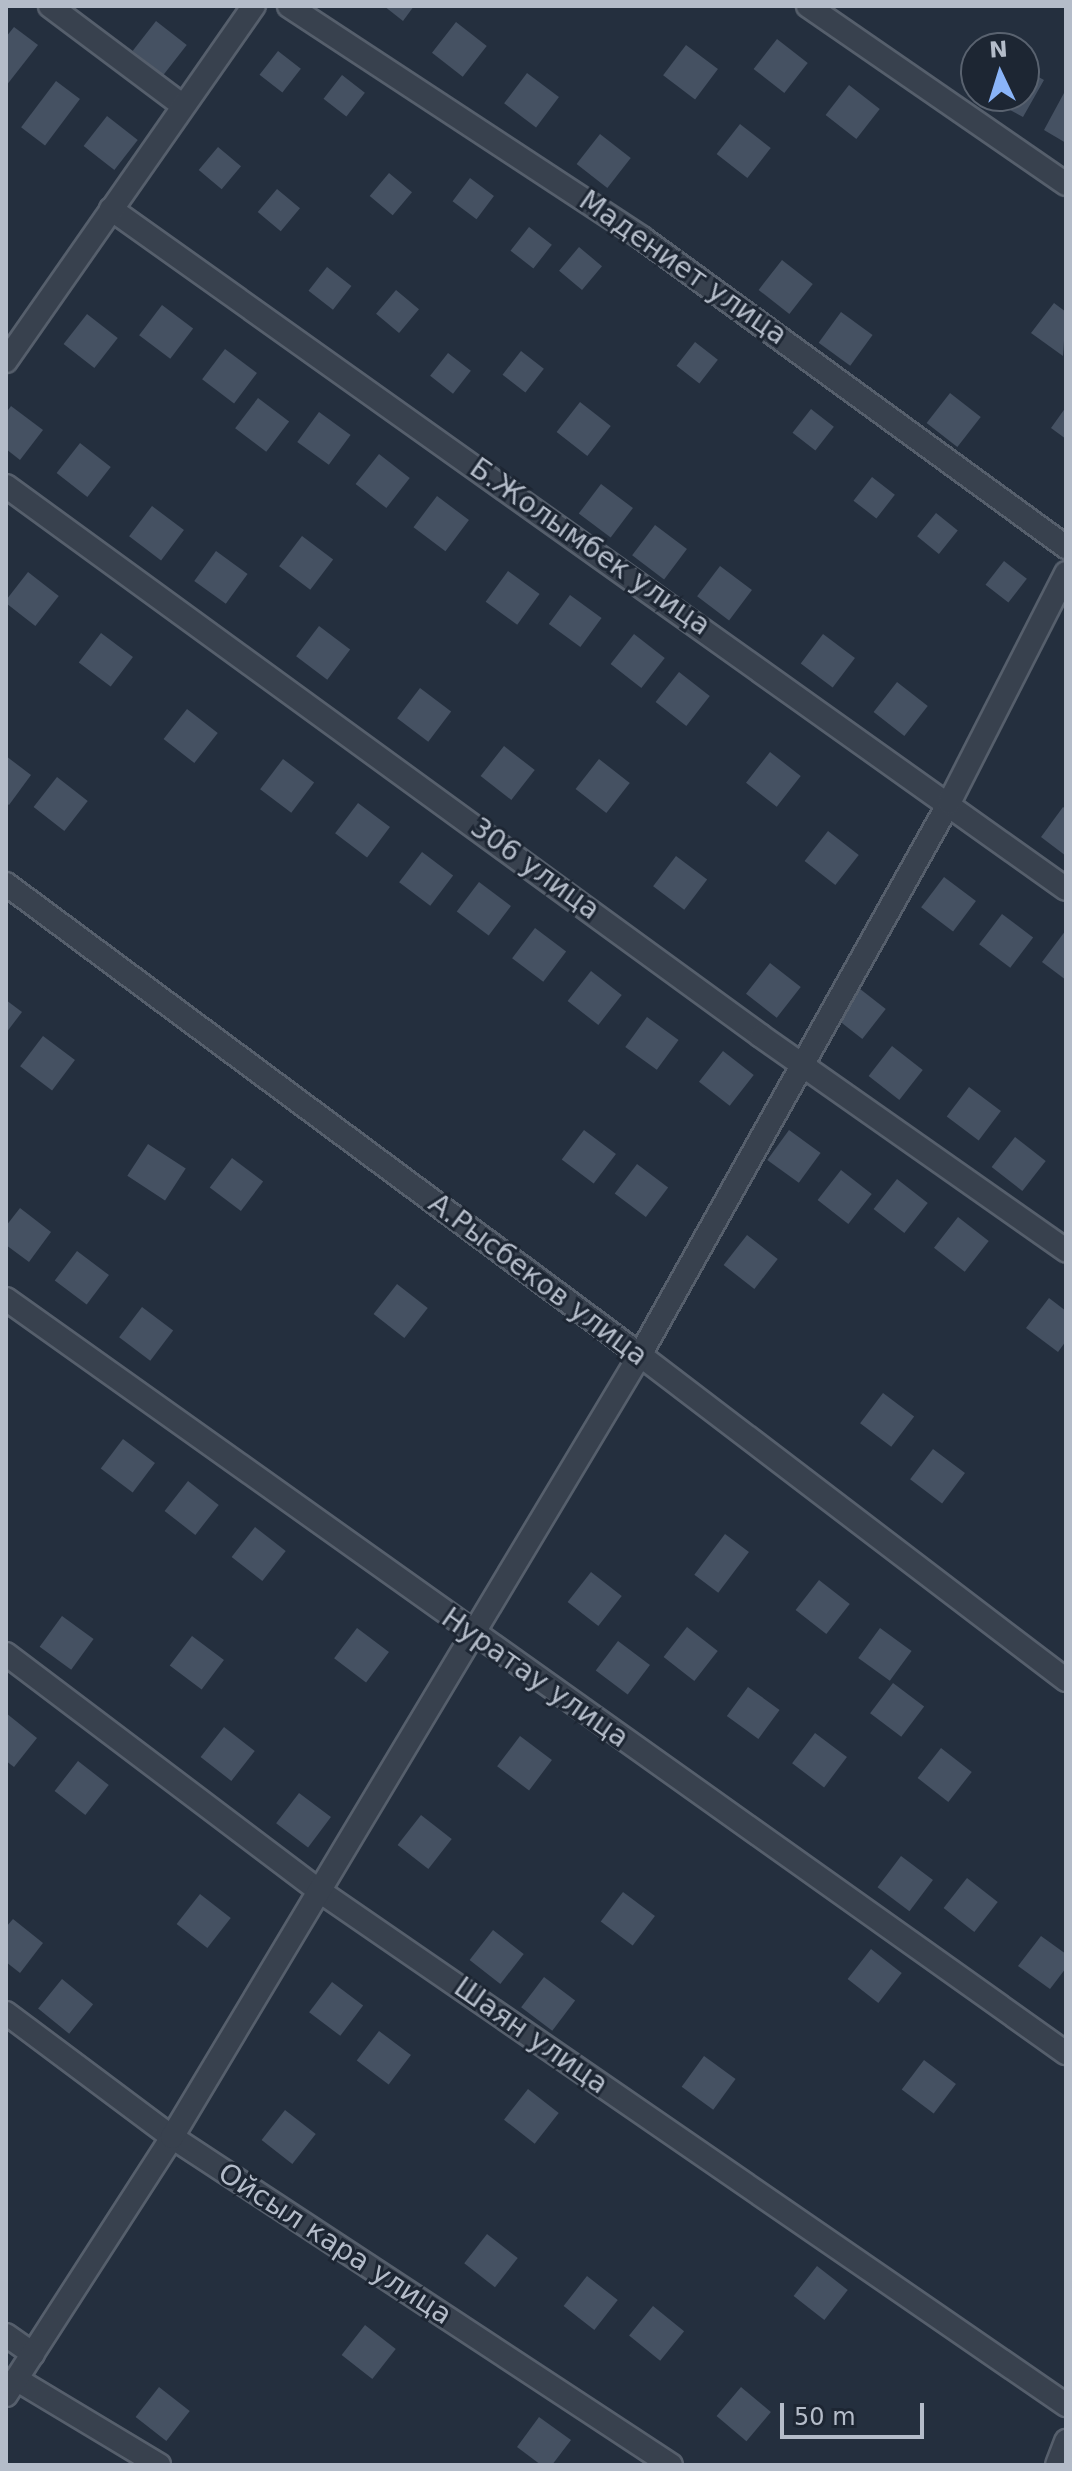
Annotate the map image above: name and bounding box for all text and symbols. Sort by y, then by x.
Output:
north arrow [960,32,1040,112]
text: N [988,36,1008,63]
street label: Мадениет улица [573,184,793,352]
street label: Б.Жолымбек улица [463,451,717,643]
street label: 306 улица [464,811,606,927]
street label: А.Рысбеков улица [422,1187,654,1373]
street label: Нуратау улица [435,1601,635,1755]
street label: Шаян улица [448,1971,614,2101]
street label: Ойсыл кара улица [212,2156,458,2332]
scale bar [784,2387,928,2437]
text: 50 m [794,2403,856,2431]

